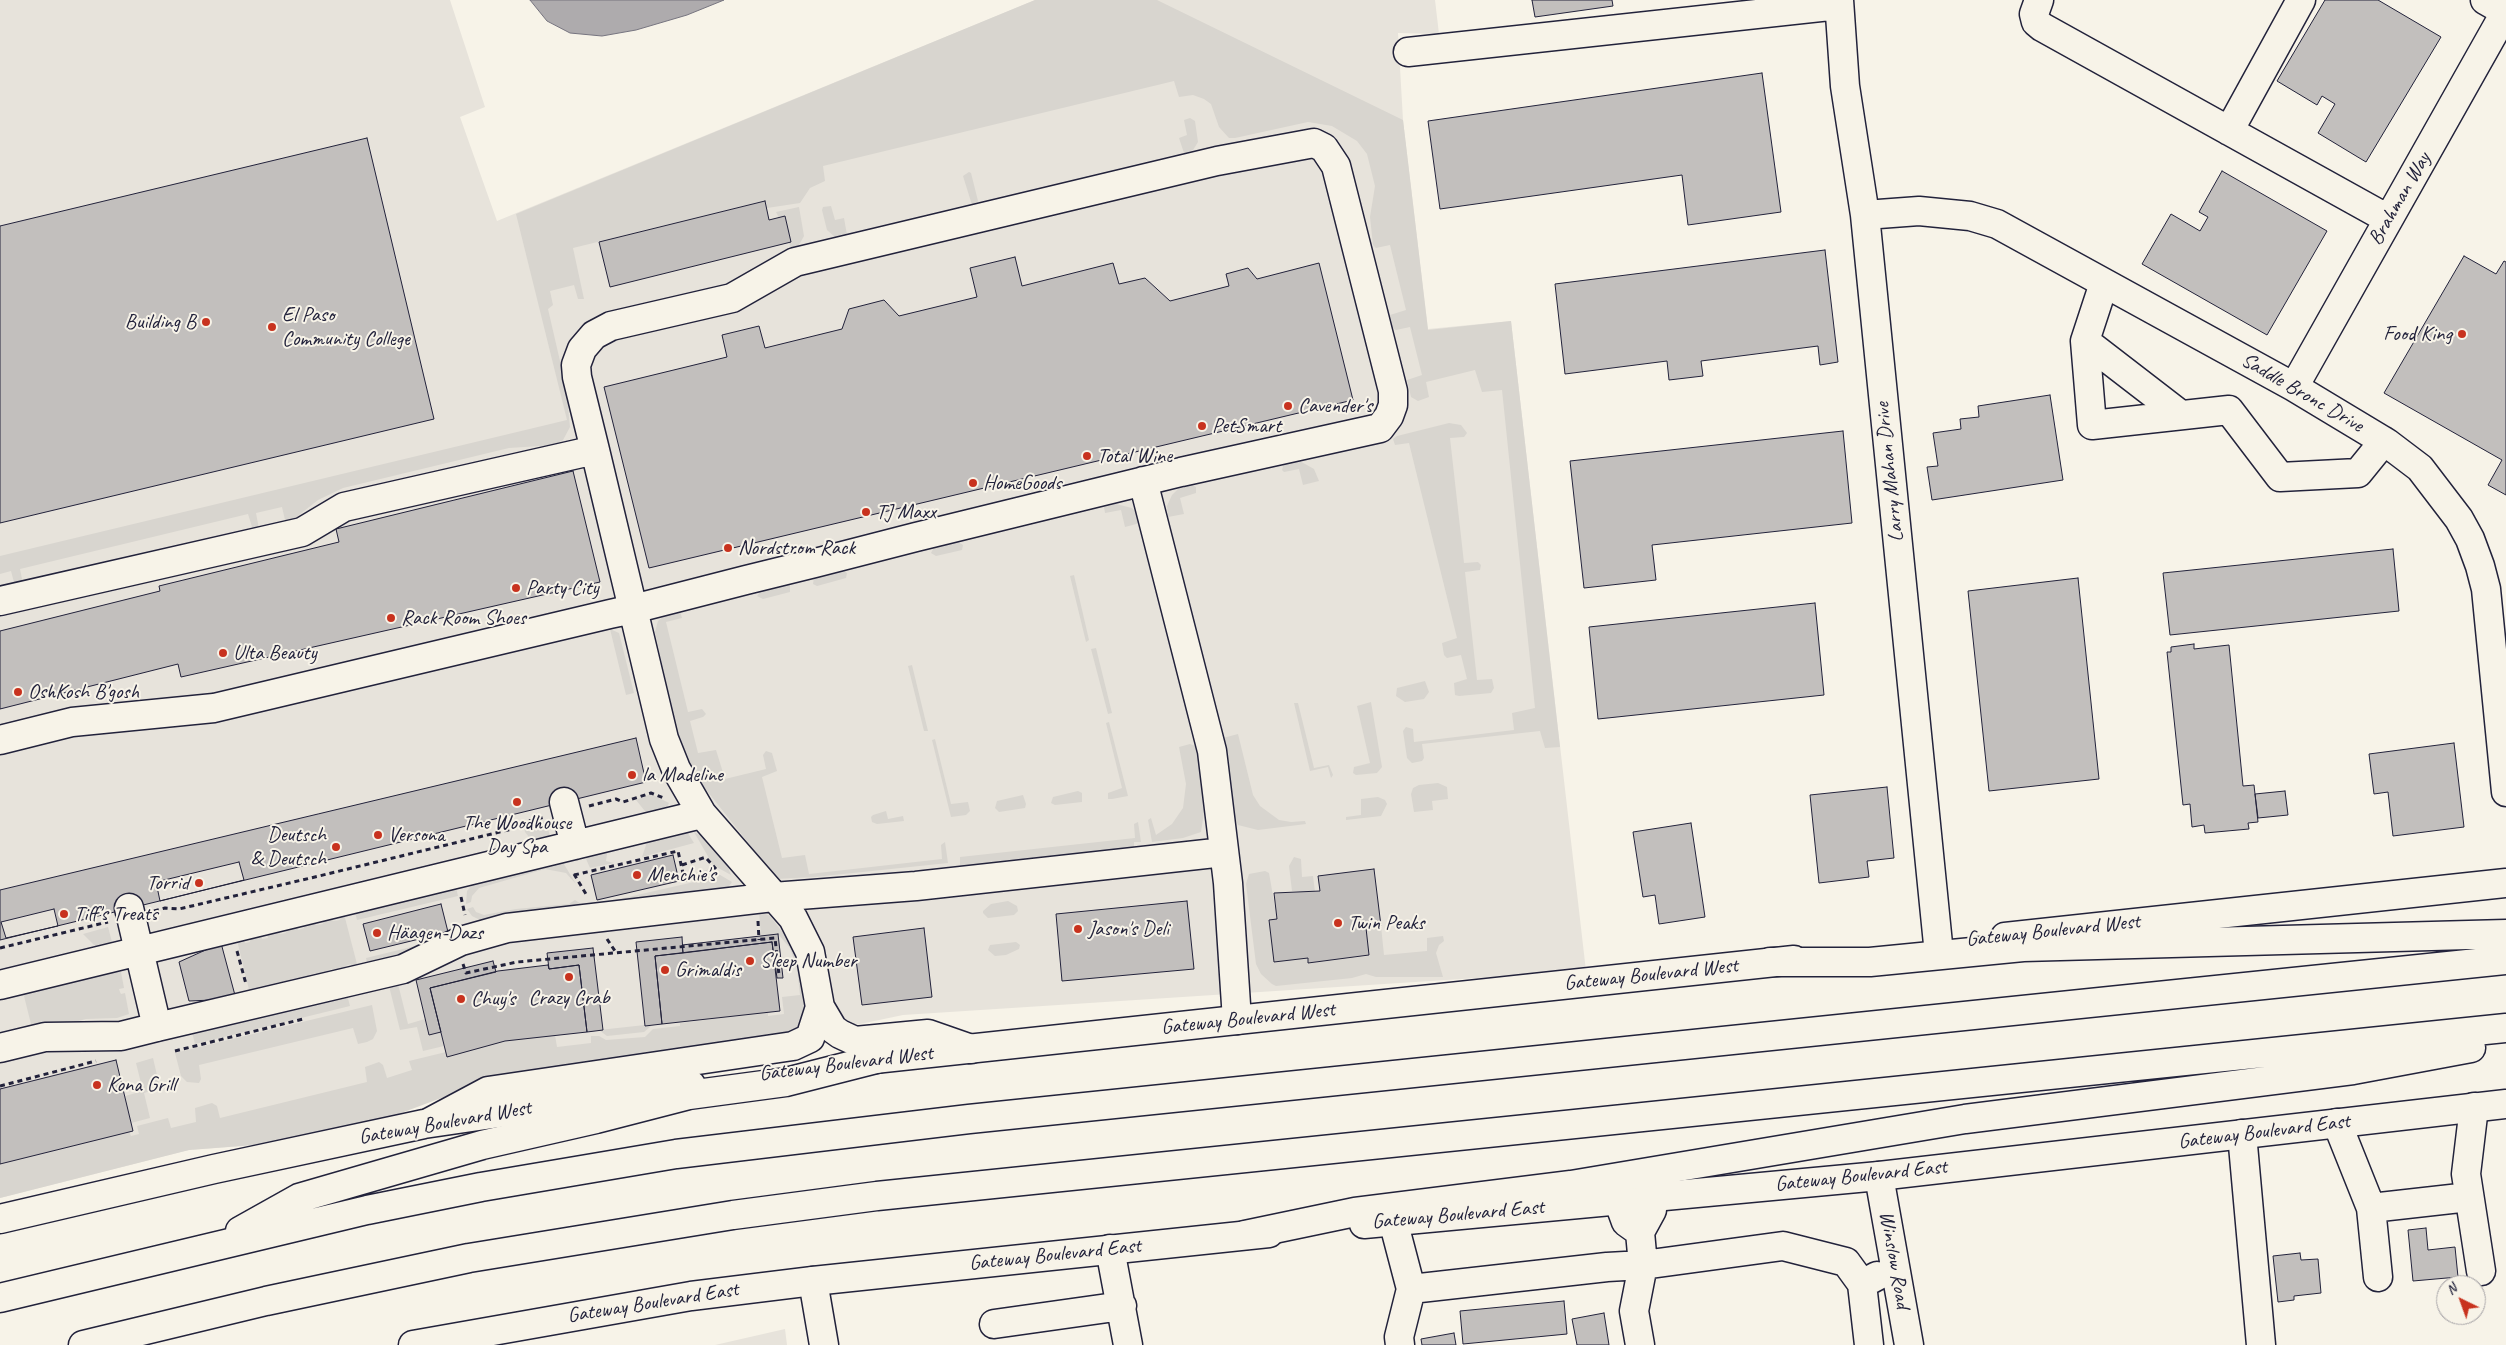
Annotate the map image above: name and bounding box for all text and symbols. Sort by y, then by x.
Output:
street label: Brahman Way [2363,148,2437,250]
place label: El Paso Community College [282,302,410,352]
place label: Building B [125,309,196,335]
marker: Building B [200,316,212,328]
marker: El Paso Community College [266,321,278,333]
place label: Food King [2383,321,2452,347]
marker: Food King [2456,328,2468,340]
street label: Saddle Bronc Drive [2236,348,2368,438]
place label: Cavender's [1298,393,1372,419]
marker: Cavender's [1282,400,1294,412]
street label: Larry Mahan Drive [1870,401,1910,543]
place label: PetSmart [1212,413,1281,439]
marker: PetSmart [1196,420,1208,432]
place label: Total Wine [1097,443,1172,469]
marker: Total Wine [1081,450,1093,462]
place label: HomeGoods [983,470,1062,496]
marker: HomeGoods [967,477,979,489]
place label: TJ Maxx [876,499,936,525]
marker: TJ Maxx [860,506,872,518]
place label: Nordstrom Rack [738,535,855,561]
marker: Nordstrom Rack [722,542,734,554]
place label: Party City [526,575,599,601]
marker: Party City [510,582,522,594]
place label: Rack Room Shoes [401,605,526,631]
marker: Rack Room Shoes [385,612,397,624]
place label: Ulta Beauty [233,640,317,666]
marker: Ulta Beauty [217,647,229,659]
place label: OshKosh B'gosh [28,679,139,705]
marker: OshKosh B'gosh [12,686,24,698]
place label: la Madeline [642,762,723,788]
marker: la Madeline [626,769,638,781]
marker: The Woodhouse Day Spa [511,796,523,808]
place label: The Woodhouse Day Spa [463,810,571,860]
place label: Deutsch & Deutsch [250,822,326,872]
place label: Versona [388,822,445,848]
marker: Versona [372,829,384,841]
marker: Deutsch & Deutsch [330,841,342,853]
place label: Menchie's [647,862,716,888]
marker: Menchie's [631,869,643,881]
place label: Torrid [147,870,189,896]
marker: Torrid [193,877,205,889]
place label: Tiff's Treats [74,901,158,927]
marker: Tiff's Treats [58,908,70,920]
street label: Gateway Boulevard West [1965,909,2141,953]
place label: Twin Peaks [1348,910,1424,936]
place label: Jason's Deli [1088,916,1169,942]
marker: Twin Peaks [1332,917,1344,929]
place label: Häagen-Dazs [387,920,483,946]
marker: Jason's Deli [1072,923,1084,935]
marker: Häagen-Dazs [371,927,383,939]
place label: Sleep Number [760,948,856,974]
street label: Gateway Boulevard West [1563,953,1739,997]
marker: Sleep Number [744,955,756,967]
place label: Grimaldis [675,957,741,983]
marker: Grimaldis [659,964,671,976]
marker: Crazy Crab [563,971,575,983]
place label: Crazy Crab [528,985,610,1011]
place label: Chuy's [471,986,515,1012]
marker: Chuy's [455,993,467,1005]
street label: Gateway Boulevard West [1160,997,1336,1041]
street label: Gateway Boulevard West [758,1041,934,1087]
place label: Kona Grill [107,1072,176,1098]
marker: Kona Grill [91,1079,103,1091]
street label: Gateway Boulevard West [357,1095,533,1151]
street label: Gateway Boulevard East [2177,1109,2351,1155]
street label: Gateway Boulevard East [1774,1154,1948,1198]
street label: Gateway Boulevard East [1371,1195,1545,1235]
street label: Winslow Road [1873,1209,1915,1311]
street label: Gateway Boulevard East [968,1233,1142,1277]
north arrow [2436,1275,2486,1325]
street label: Gateway Boulevard East [566,1277,740,1329]
text: N [2442,1280,2460,1298]

